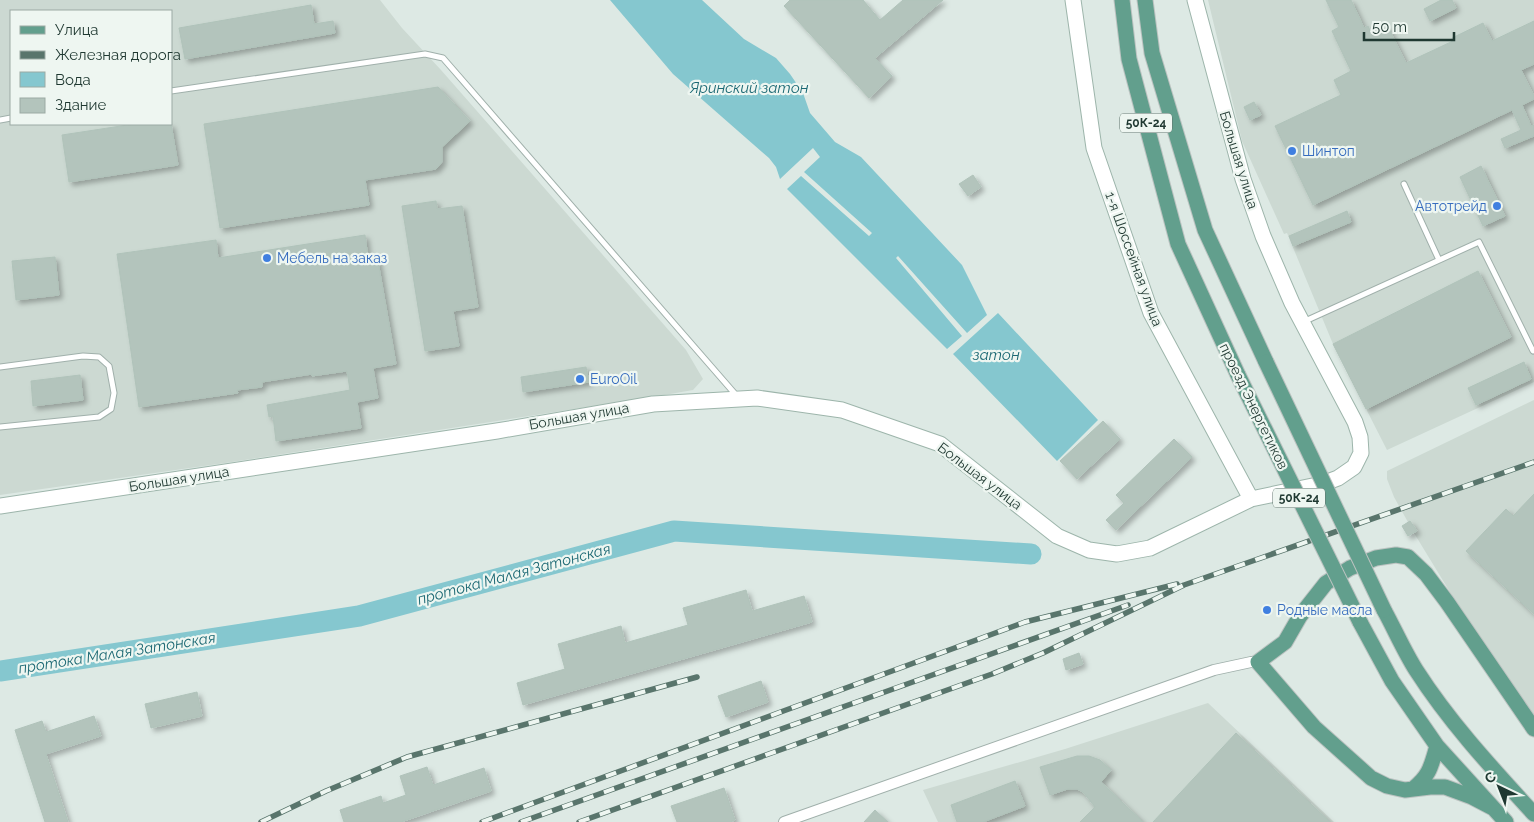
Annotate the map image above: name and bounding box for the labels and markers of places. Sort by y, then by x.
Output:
place label: Шинтоп [1302,143,1355,159]
marker: Шинтоп [1286,145,1298,157]
place label: Автотрейд [1415,198,1487,214]
marker: Автотрейд [1491,200,1503,212]
place label: Мебель на заказ [277,250,387,266]
marker: Мебель на заказ [261,252,273,264]
place label: EuroOil [590,371,637,387]
marker: EuroOil [574,373,586,385]
place label: Родные масла [1277,602,1372,618]
marker: Родные масла [1261,604,1273,616]

